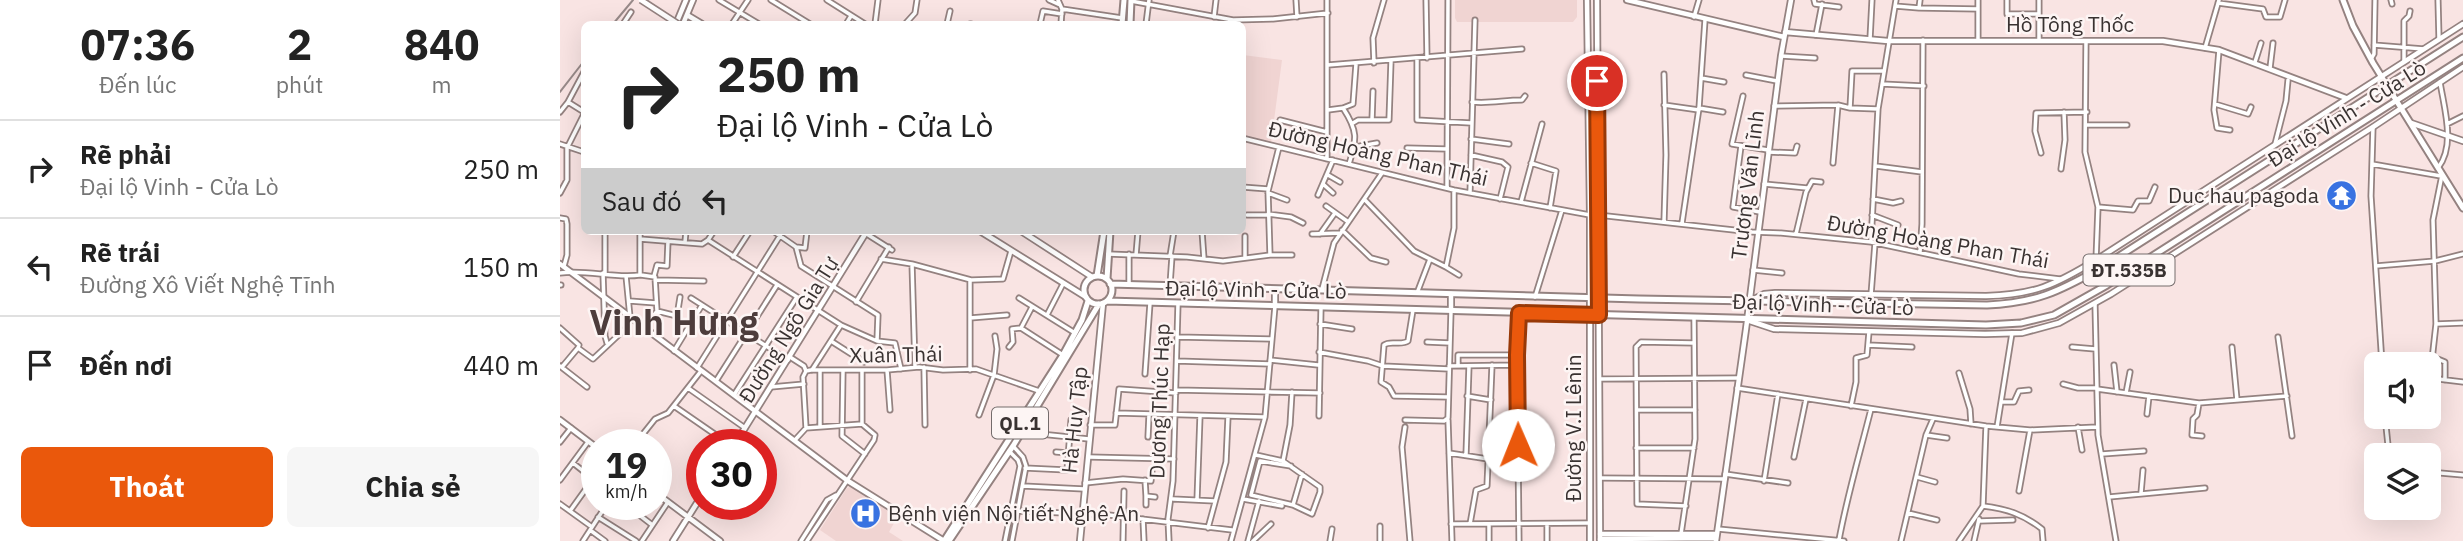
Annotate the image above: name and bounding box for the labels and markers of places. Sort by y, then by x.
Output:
pin [1567,51,1627,111]
temple icon: Duc hau pagoda [2325,179,2359,213]
place label: Duc hau pagoda [2168,181,2319,209]
hospital icon: Bệnh viện Nội tiết Nghệ An [848,497,882,531]
place label: Bệnh viện Nội tiết Nghệ An [888,499,1139,527]

